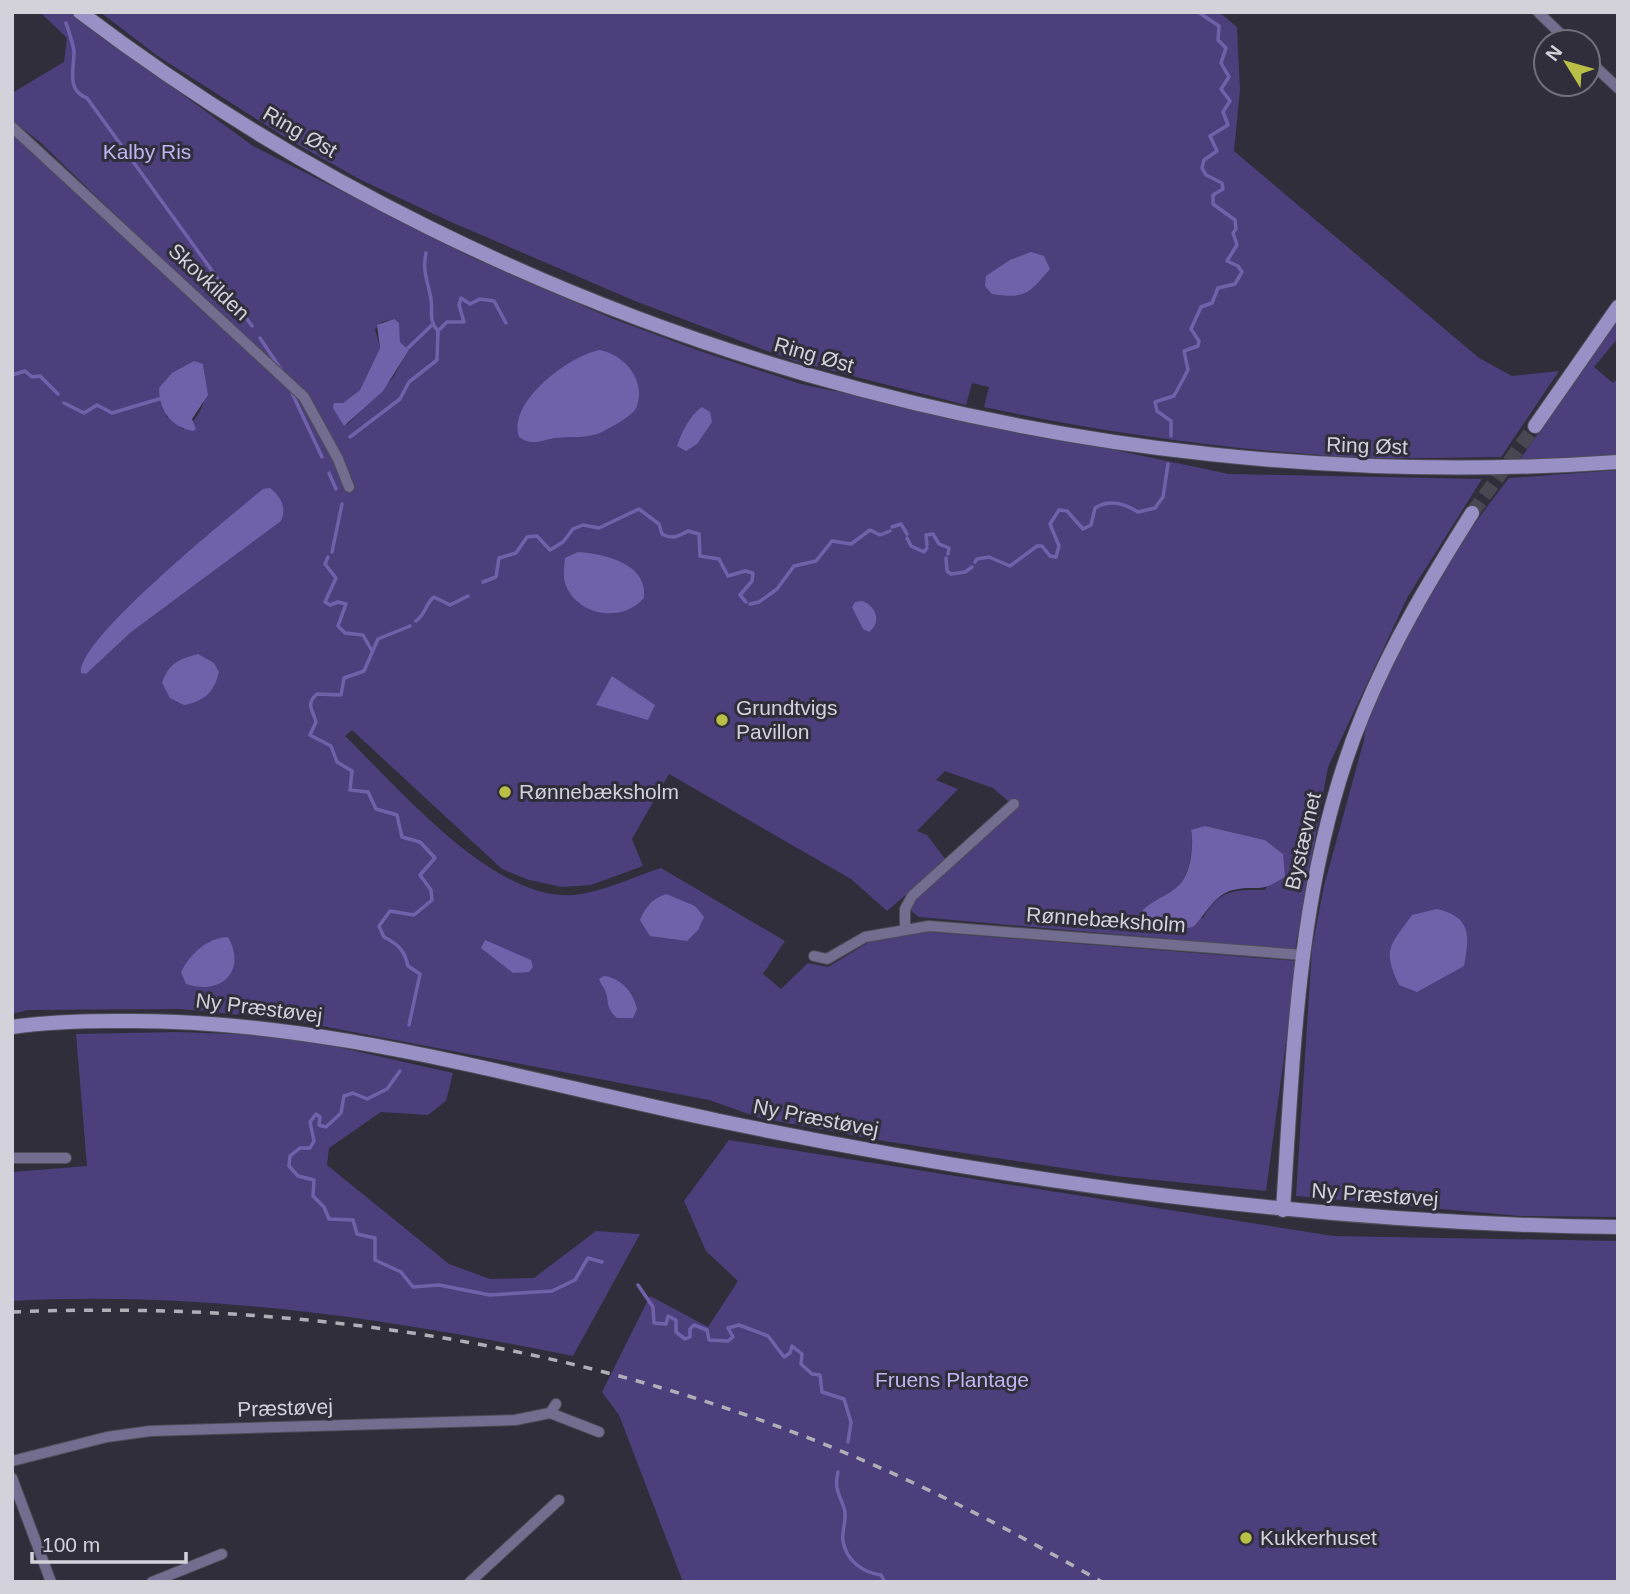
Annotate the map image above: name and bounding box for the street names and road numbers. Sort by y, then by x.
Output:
street label: Ring Øst [259,101,342,162]
street label: Skovkilden [164,239,254,325]
street label: Ring Øst [772,332,857,377]
street label: Ring Øst [1326,433,1408,458]
street label: Bystævnet [1280,790,1325,892]
street label: Rønnebæksholm [1025,902,1187,937]
street label: Ny Præstøvej [195,988,324,1027]
street label: Ny Præstøvej [751,1094,881,1141]
street label: Ny Præstøvej [1311,1179,1439,1210]
street label: Præstøvej [237,1394,333,1421]

